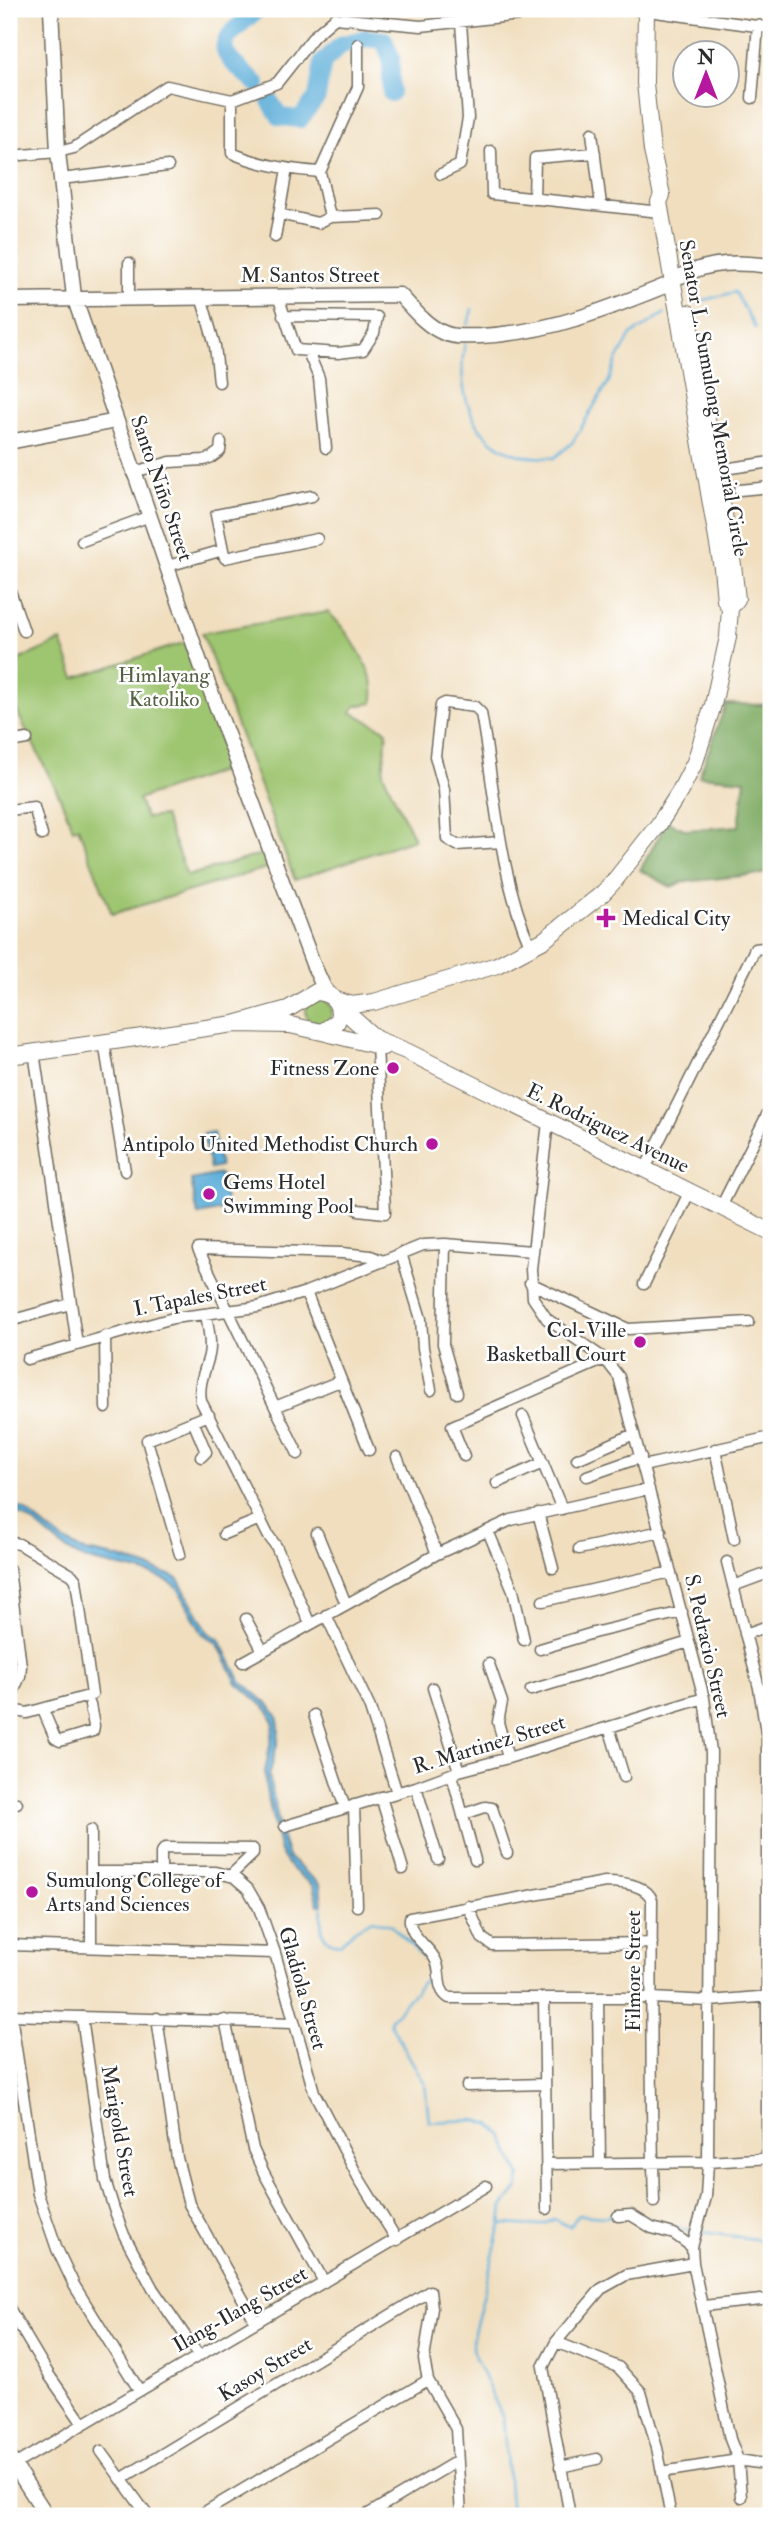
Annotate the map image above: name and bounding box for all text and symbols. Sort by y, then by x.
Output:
north arrow [672,38,742,108]
text: N [696,46,715,70]
street label: Senator L. Sumulong Memorial Circle [672,238,755,559]
street label: M. Santos Street [241,262,380,289]
street label: Santo Niño Street [124,412,199,565]
park label: Himlayang Katoliko [118,662,211,713]
place label: Medical City [622,905,731,932]
marker: Medical City [596,908,616,928]
place label: Fitness Zone [270,1055,379,1082]
marker: Fitness Zone [385,1060,401,1076]
street label: E. Rodriguez Avenue [522,1077,694,1180]
place label: Antipolo United Methodist Church [121,1131,418,1158]
marker: Antipolo United Methodist Church [424,1136,440,1152]
place label: Gems Hotel Swimming Pool [223,1169,355,1220]
marker: Gems Hotel Swimming Pool [201,1186,217,1202]
street label: I. Tapales Street [132,1270,269,1323]
place label: Col-Ville Basketball Court [486,1317,626,1368]
marker: Col-Ville Basketball Court [632,1334,648,1350]
street label: S. Pedracio Street [678,1572,737,1721]
street label: R. Martinez Street [410,1708,569,1780]
place label: Sumulong College of Arts and Sciences [45,1867,225,1918]
marker: Sumulong College of Arts and Sciences [24,1884,40,1900]
street label: Filmore Street [620,1910,647,2032]
street label: Gladiola Street [272,1924,333,2053]
street label: Marigold Street [95,2063,144,2199]
street label: Ilang-Ilang Street [168,2260,313,2359]
street label: Kasoy Street [213,2331,317,2408]

